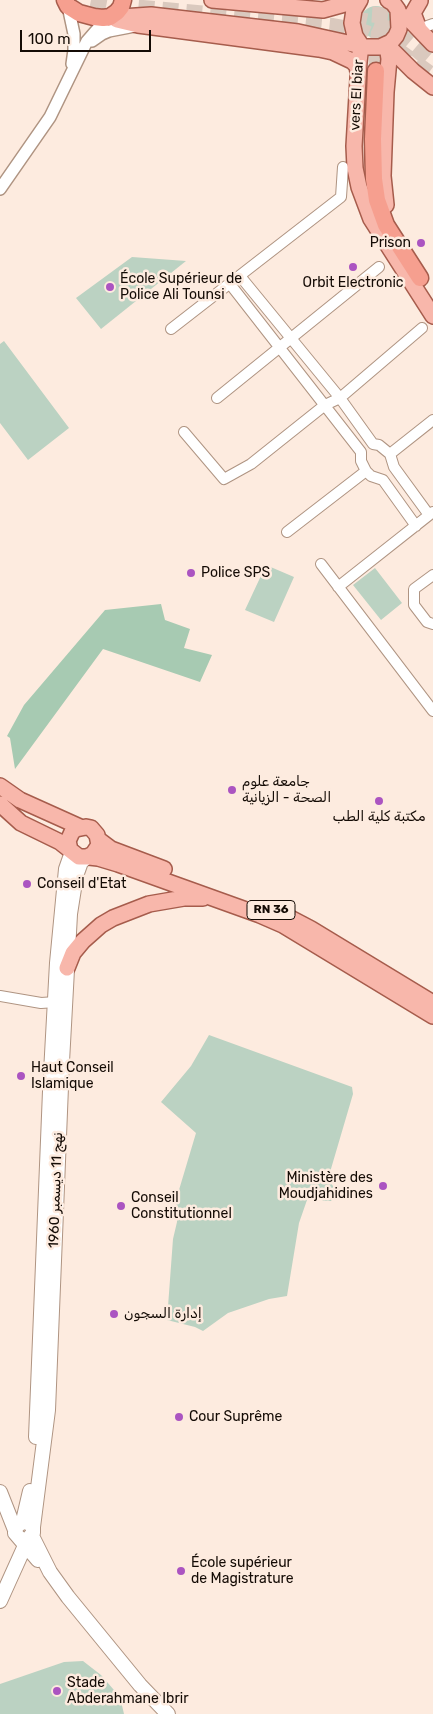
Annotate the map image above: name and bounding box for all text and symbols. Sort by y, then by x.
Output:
scale bar [22,20,154,52]
text: 100 m [28,30,70,48]
street label: vers El biar [347,59,367,131]
place label: Prison [370,235,411,251]
marker: Prison [415,237,427,249]
marker: Orbit Electronic [347,261,359,273]
place label: École Supérieur de Police Ali Tounsi [120,271,242,304]
place label: Orbit Electronic [302,275,404,291]
marker: École Supérieur de Police Ali Tounsi [104,281,116,293]
place label: Police SPS [201,565,270,581]
marker: Police SPS [185,567,197,579]
place label: جامعة علوم الصحة - الزيانية [242,774,331,806]
marker: جامعة علوم الصحة - الزيانية [226,784,238,796]
marker: مكتبة كلية الطب [373,795,385,807]
place label: مكتبة كلية الطب [333,809,425,825]
place label: Conseil d'Etat [37,876,126,892]
marker: Conseil d'Etat [21,878,33,890]
road number: RN 36 [247,900,295,920]
place label: Haut Conseil Islamique [31,1060,114,1092]
marker: Haut Conseil Islamique [15,1070,27,1082]
street label: نهج 11 ديسمبر 1960 [46,1132,66,1248]
place label: Ministère des Moudjahidines [279,1170,373,1202]
marker: Ministère des Moudjahidines [377,1180,389,1192]
place label: Conseil Constitutionnel [131,1190,232,1222]
marker: Conseil Constitutionnel [115,1200,127,1212]
place label: إدارة السجون [124,1306,202,1322]
marker: إدارة السجون [108,1308,120,1320]
place label: Cour Suprême [189,1409,282,1425]
marker: Cour Suprême [173,1411,185,1423]
place label: École supérieur de Magistrature [191,1555,294,1588]
marker: École supérieur de Magistrature [175,1565,187,1577]
place label: Stade Abderahmane Ibrir [67,1675,188,1708]
marker: Stade Abderahmane Ibrir [51,1685,63,1697]

